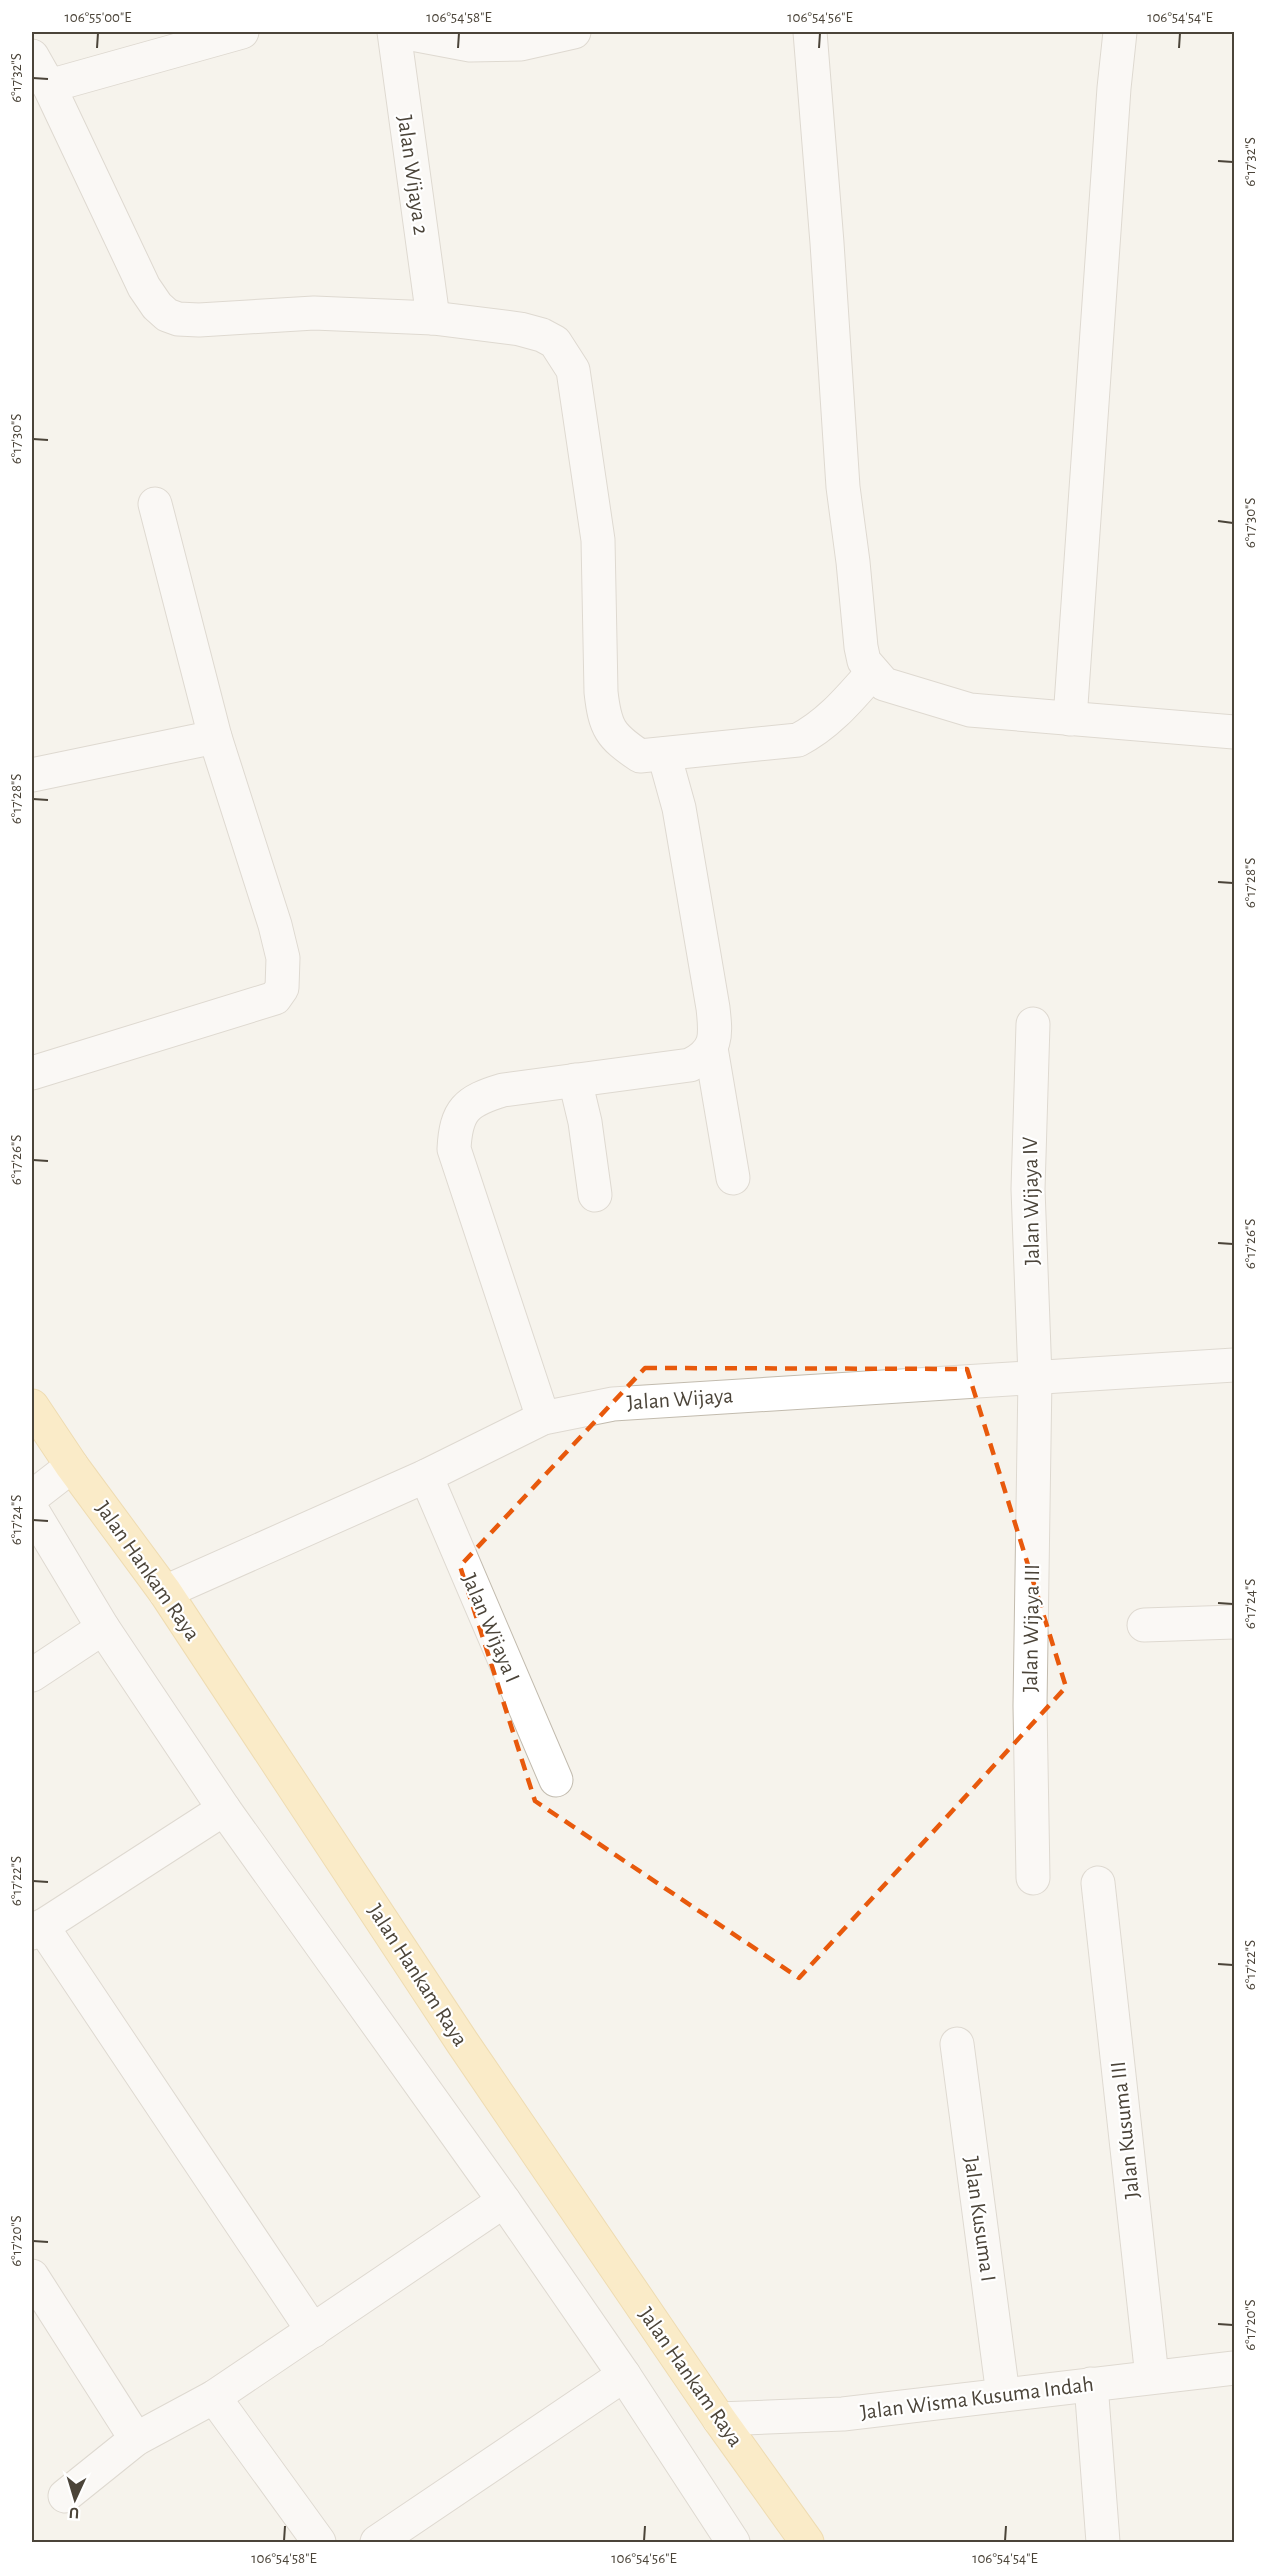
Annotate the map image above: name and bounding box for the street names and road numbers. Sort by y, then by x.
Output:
street label: Jalan Wijaya 2 [394,114,432,236]
street label: Jalan Wijaya IV [1019,1136,1043,1265]
street label: Jalan Wijaya [626,1384,734,1414]
street label: Jalan Hankam Raya [92,1497,204,1645]
street label: Jalan Wijaya III [1019,1564,1043,1692]
street label: Jalan Wijaya I [458,1570,524,1686]
street label: Jalan Hankam Raya [364,1900,472,2050]
street label: Jalan Kusuma III [1107,2060,1143,2200]
street label: Jalan Kusuma I [960,2155,1000,2283]
street label: Jalan Hankam Raya [635,2303,747,2451]
street label: Jalan Wisma Kusuma Indah [859,2373,1095,2423]

